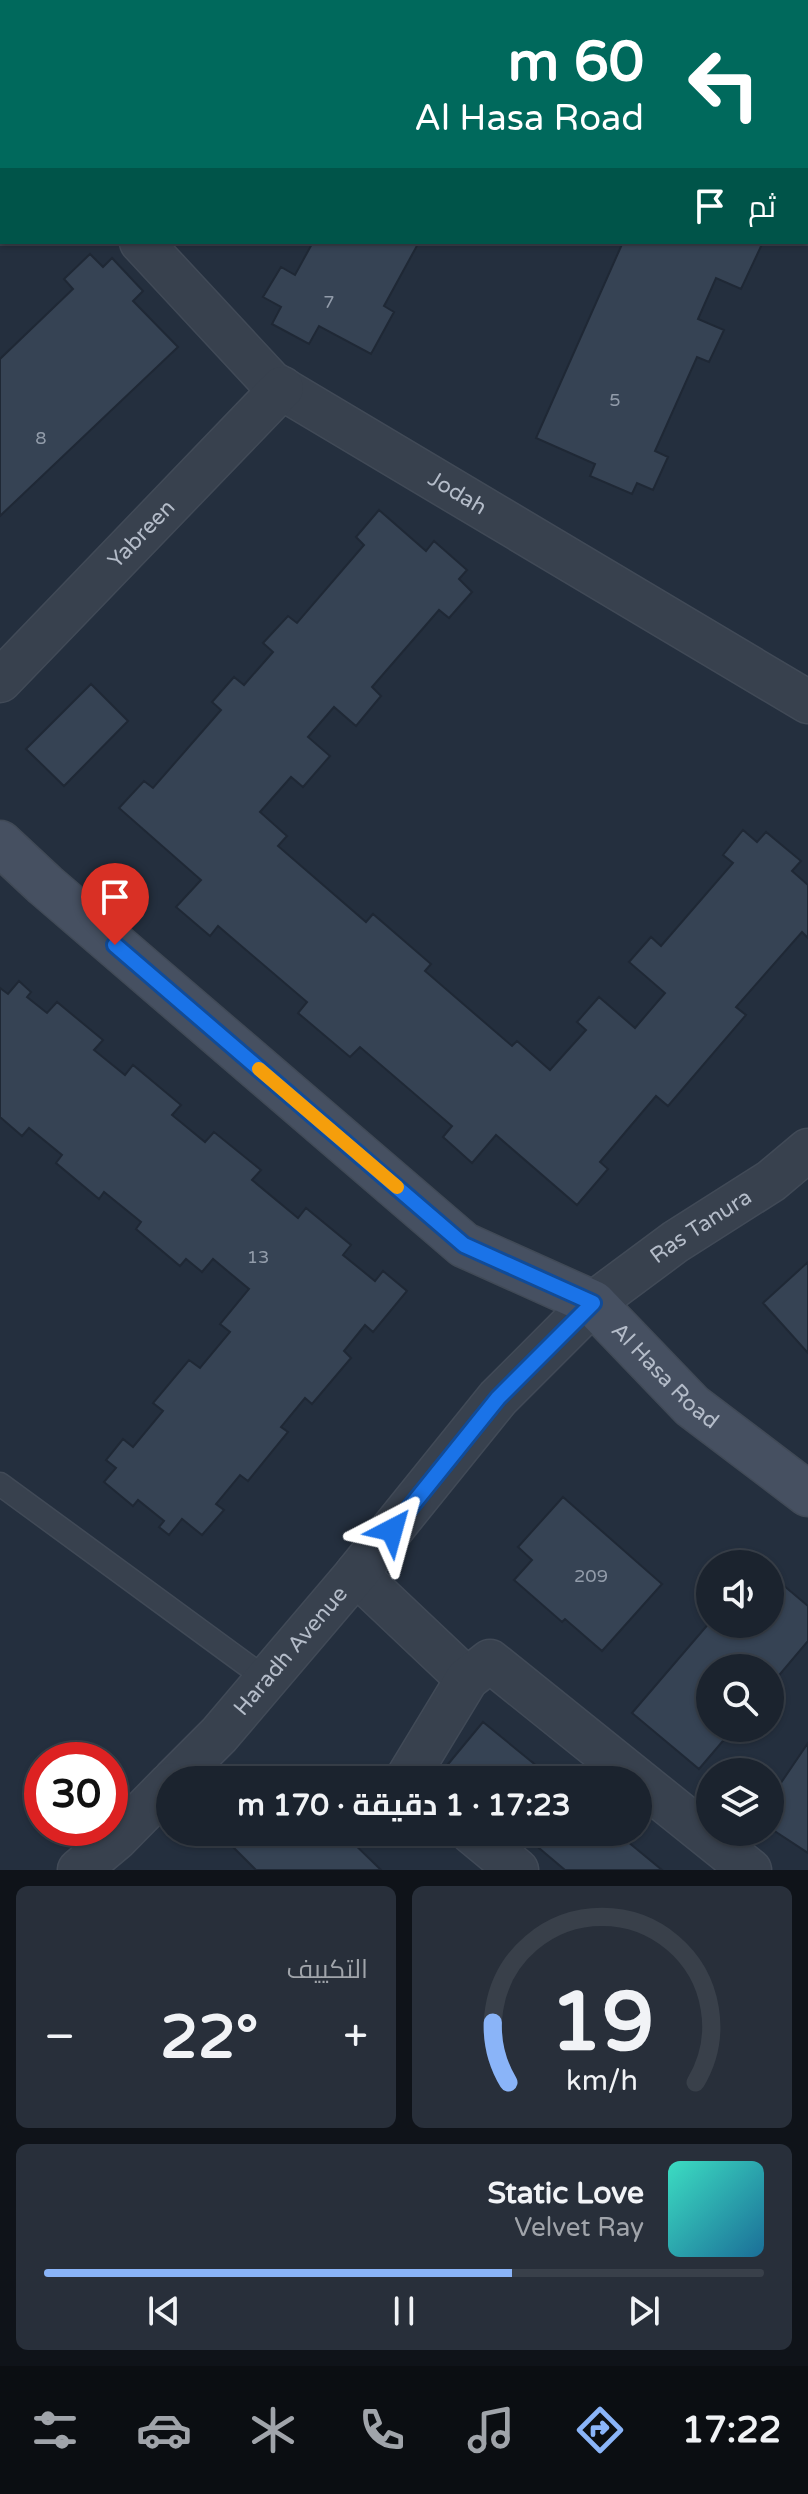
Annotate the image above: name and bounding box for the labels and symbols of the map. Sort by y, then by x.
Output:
house number: 7 [323,291,335,313]
house number: 5 [609,389,621,411]
house number: 8 [35,427,47,449]
street label: Jodah [424,466,491,520]
street label: Yabreen [103,494,180,574]
pin [81,863,149,945]
street label: Ras Tanura [645,1184,756,1269]
house number: 13 [247,1246,269,1268]
street label: Al Hasa Road [606,1317,724,1434]
position arrow [350,1488,434,1572]
house number: 209 [574,1565,608,1587]
street label: Haradh Avenue [228,1581,353,1721]
speed limit sign: 30 [24,1742,128,1846]

